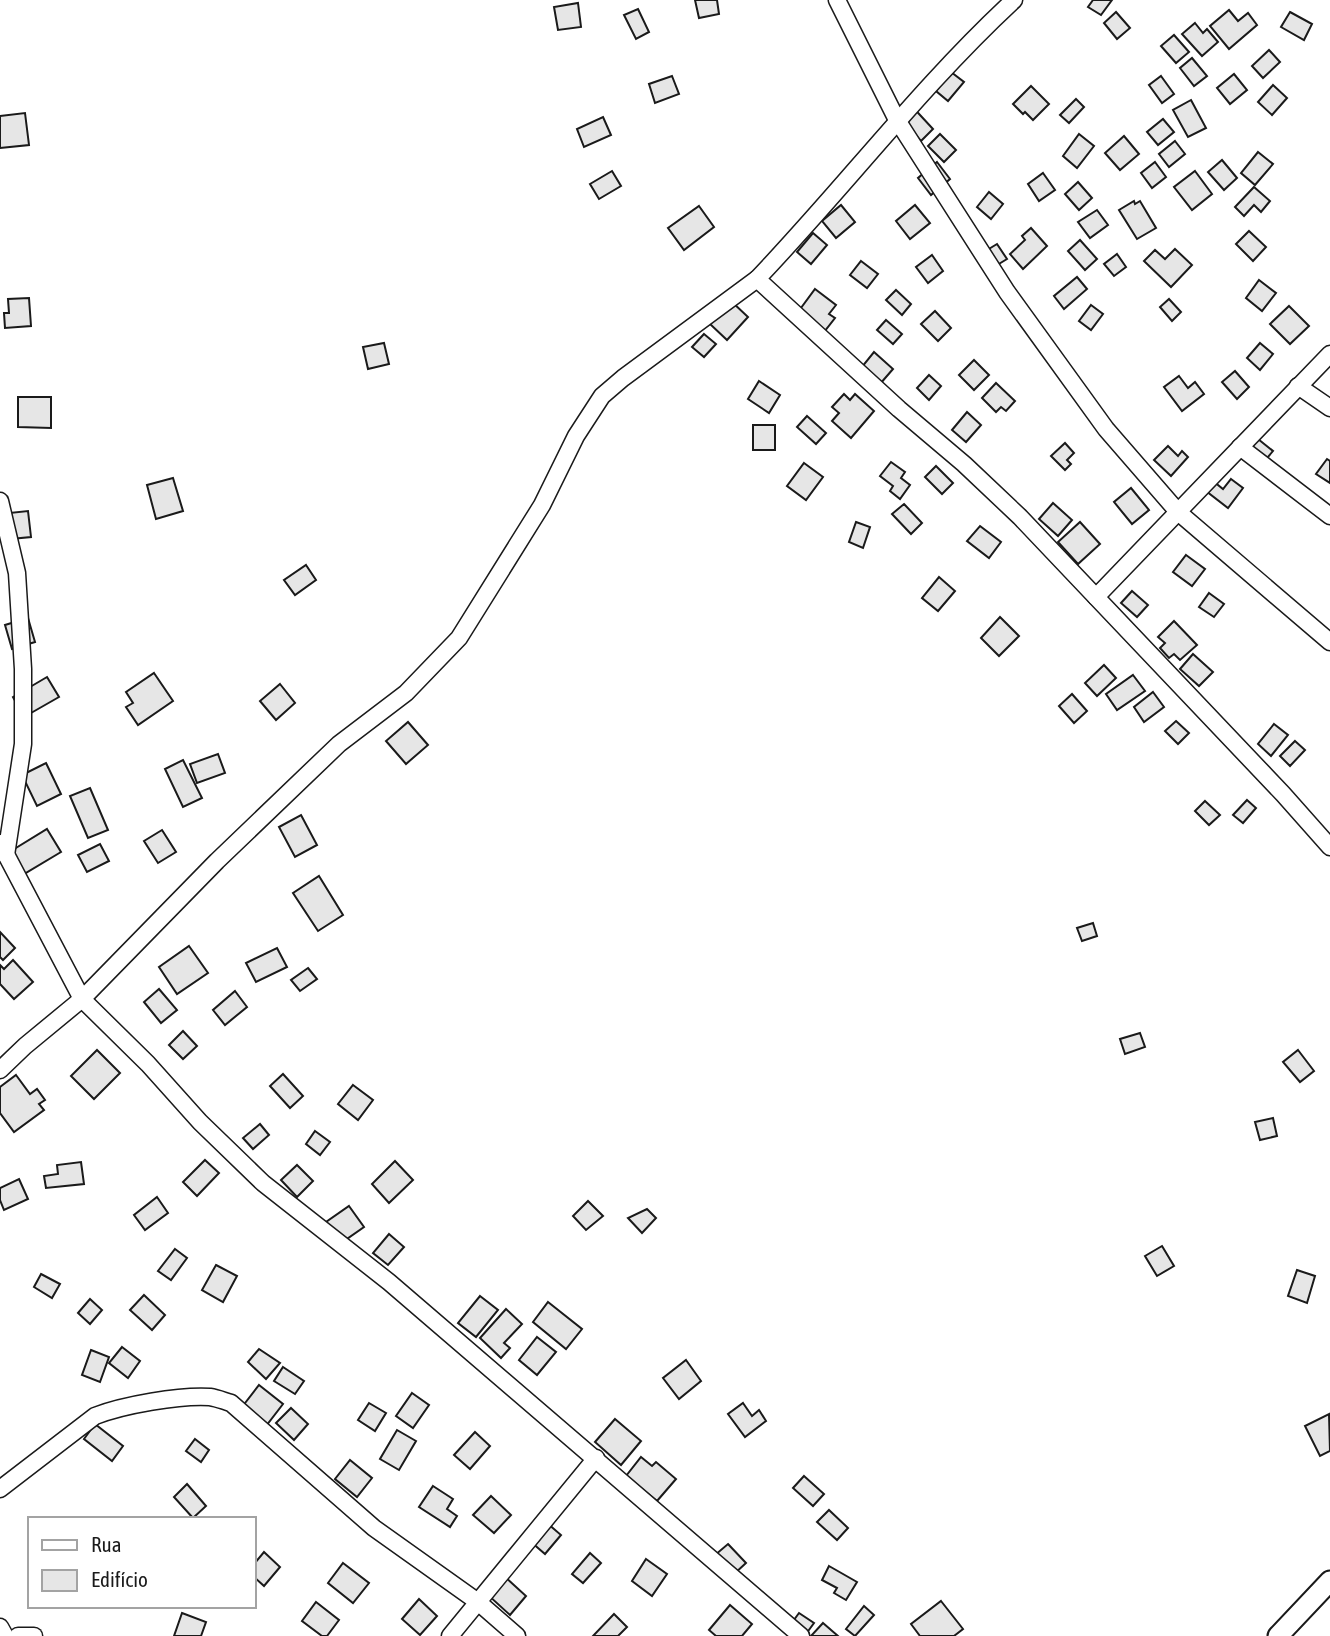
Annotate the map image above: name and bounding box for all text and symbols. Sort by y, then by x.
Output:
legend [28,1517,256,1608]
text: Rua [91,1532,121,1556]
text: Edifício [91,1567,148,1591]

